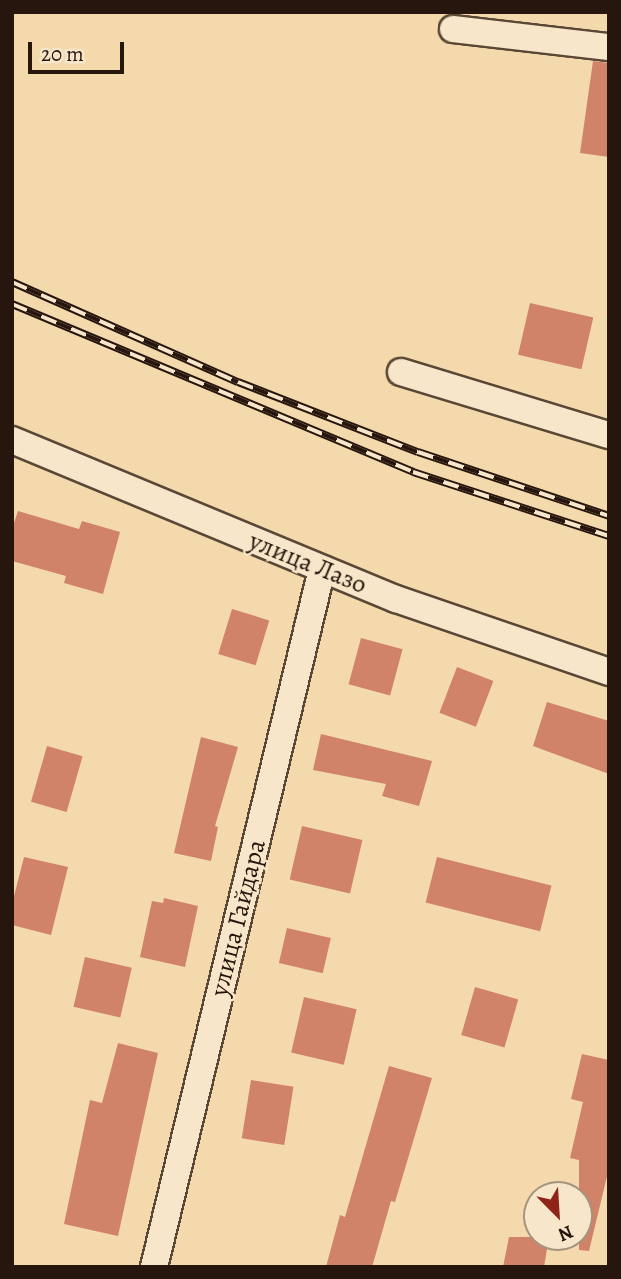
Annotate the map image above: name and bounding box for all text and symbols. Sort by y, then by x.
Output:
scale bar [32,28,128,72]
text: 20 m [41,40,84,68]
street label: улица Лазо [245,525,371,601]
street label: улица Гайдара [203,836,273,1000]
north arrow [523,1181,593,1251]
text: N [554,1219,577,1248]

